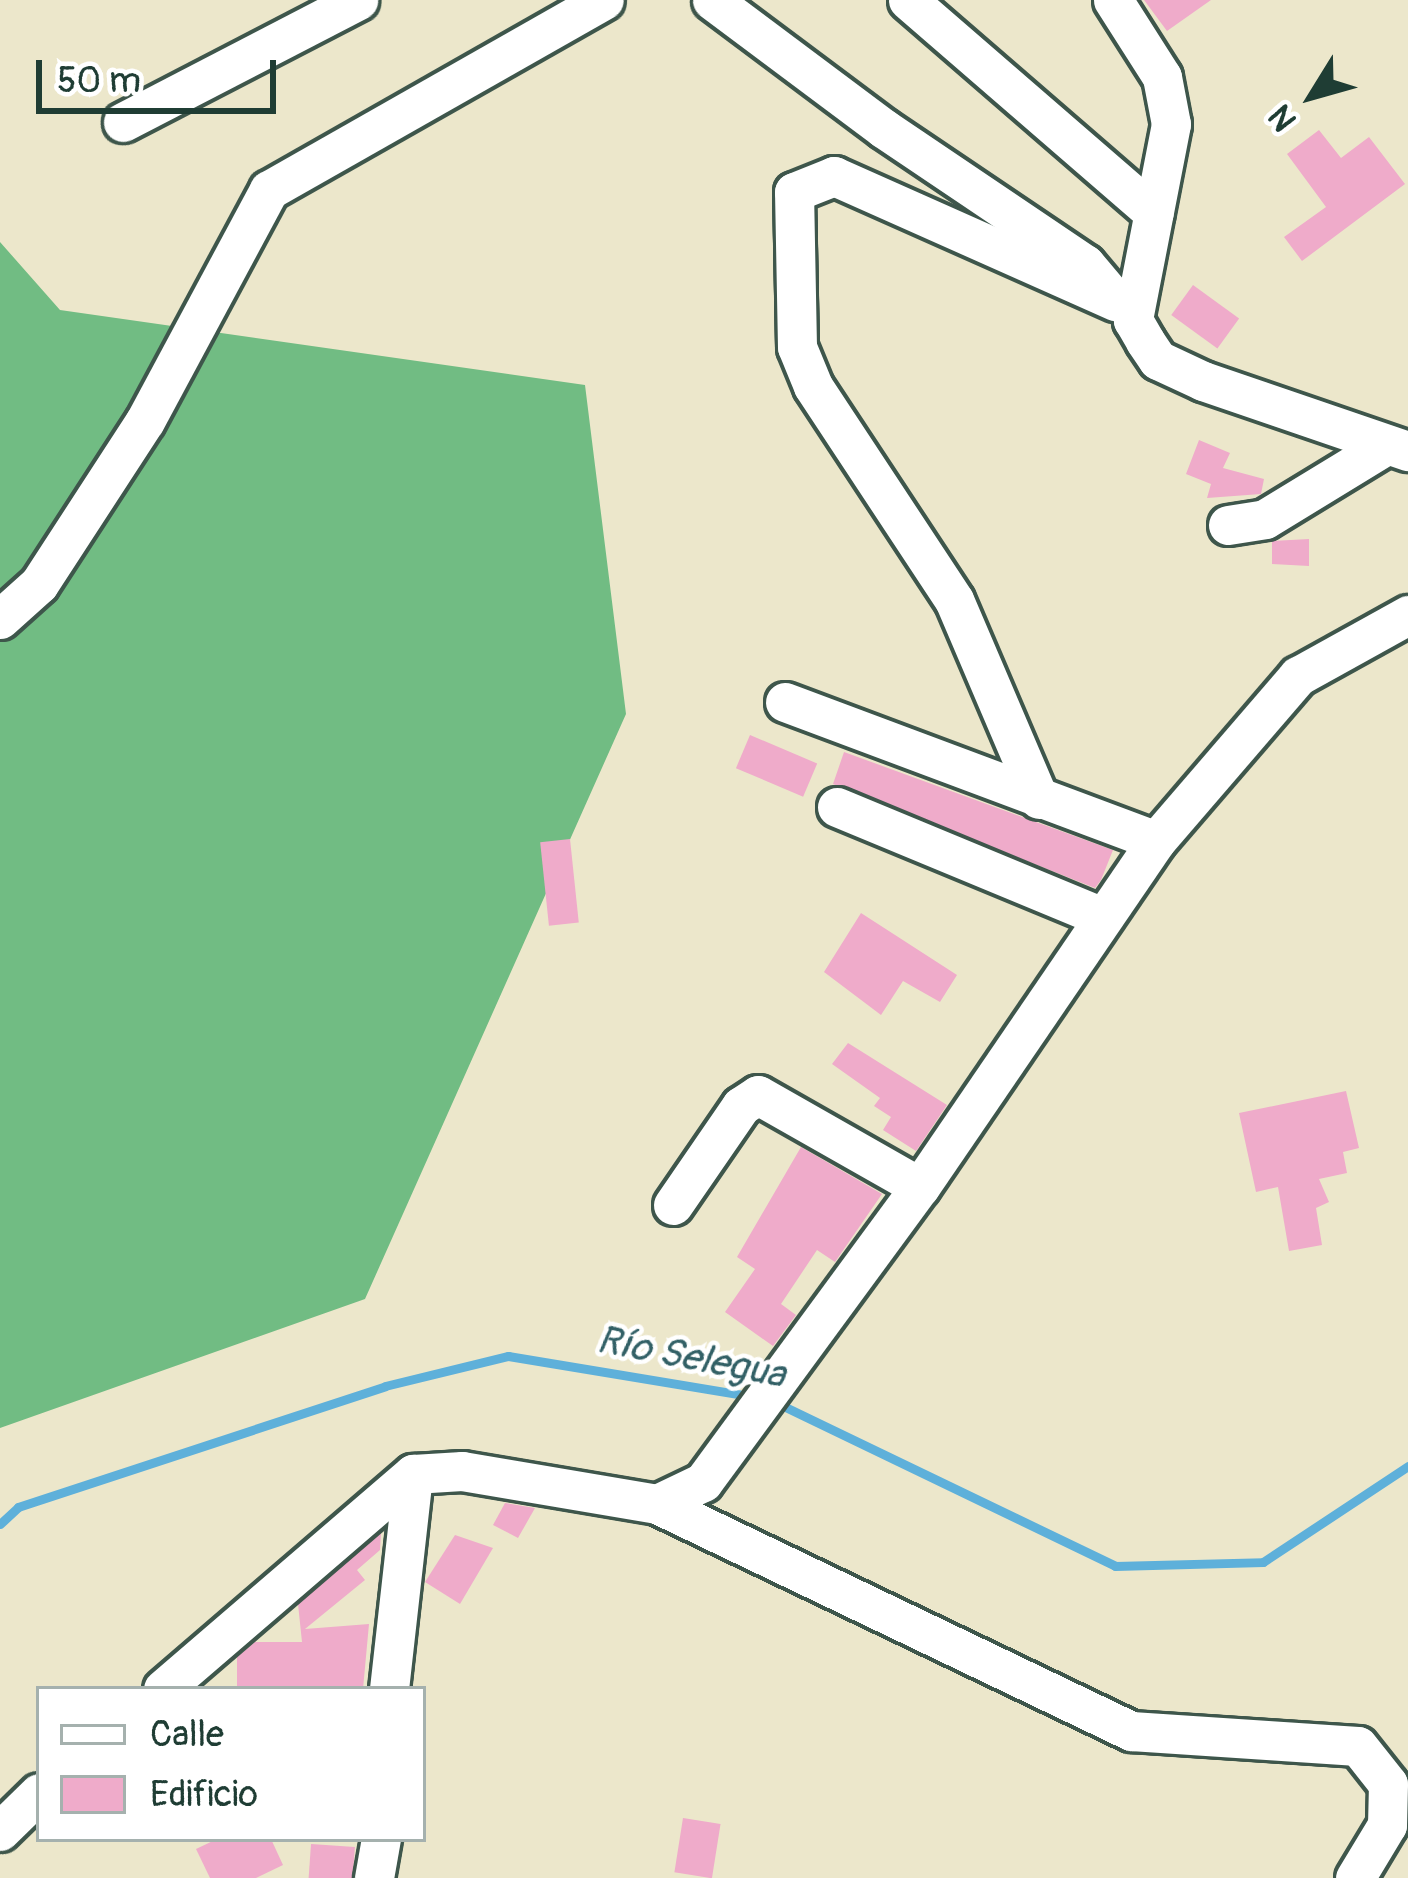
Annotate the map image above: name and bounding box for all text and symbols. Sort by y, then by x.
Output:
scale bar [42,36,282,110]
north arrow [1252,36,1372,156]
text: 50 m [57,58,141,103]
text: N [1260,97,1306,139]
water label: Río Selegua [593,1317,789,1399]
legend [36,1686,426,1842]
text: Calle [150,1712,224,1757]
text: Edificio [150,1772,258,1817]

